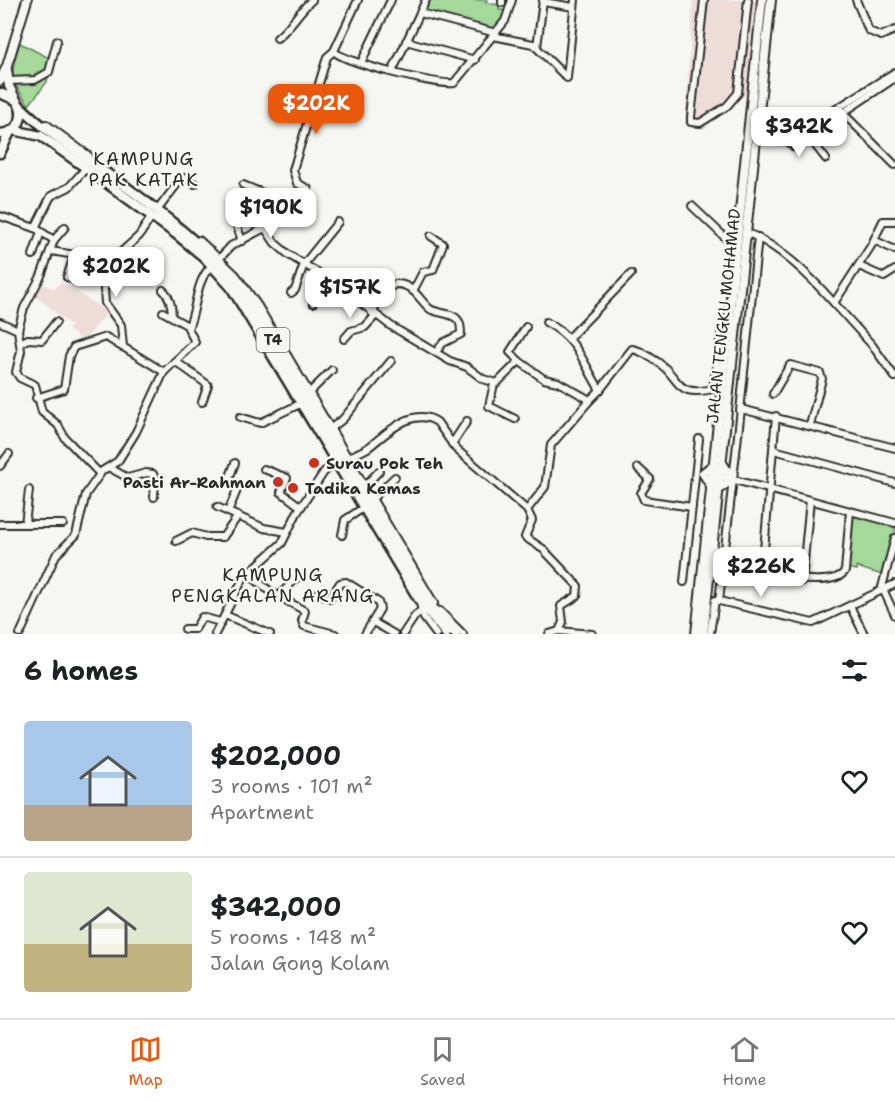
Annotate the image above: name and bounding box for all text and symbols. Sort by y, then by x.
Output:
pin: $202K [274,84,358,135]
text: $202K [282,90,350,116]
pin: $342K [757,107,841,158]
text: $342K [765,113,833,139]
district label: KAMPUNG PAK KATAK [89,147,199,192]
pin: $190K [229,188,313,239]
text: $190K [239,194,303,220]
street label: JALAN TENGKU MOHAMAD [702,208,745,424]
pin: $202K [74,247,158,298]
text: $202K [82,253,150,279]
pin: $157K [308,268,392,319]
text: $157K [319,274,381,300]
road number: T4 [256,328,290,352]
place label: Surau Pok Teh [326,453,444,474]
marker: Surau Pok Teh [307,456,321,470]
place label: Pasti Ar-Rahman [123,472,266,493]
marker: Pasti Ar-Rahman [271,475,285,489]
place label: Tadika Kemas [305,478,421,499]
marker: Tadika Kemas [286,481,300,495]
pin: $226K [719,547,803,598]
text: $226K [727,553,795,579]
district label: KAMPUNG PENGKALAN ARANG [171,563,375,608]
text: 6 homes [24,653,138,688]
icon: filters [838,654,871,687]
text: $202,000 [210,738,341,773]
icon: home [72,745,144,817]
icon: heart [838,765,871,798]
text: 3 rooms · 101 m² [210,773,373,799]
text: Apartment [210,799,314,825]
text: $342,000 [210,889,341,924]
icon: home [72,896,144,968]
icon: heart [838,916,871,949]
text: 5 rooms · 148 m² [210,924,376,950]
text: Jalan Gong Kolam [210,950,390,976]
tab: Map [129,1033,163,1090]
tab: Saved [420,1033,465,1090]
tab: Home [722,1033,766,1090]

